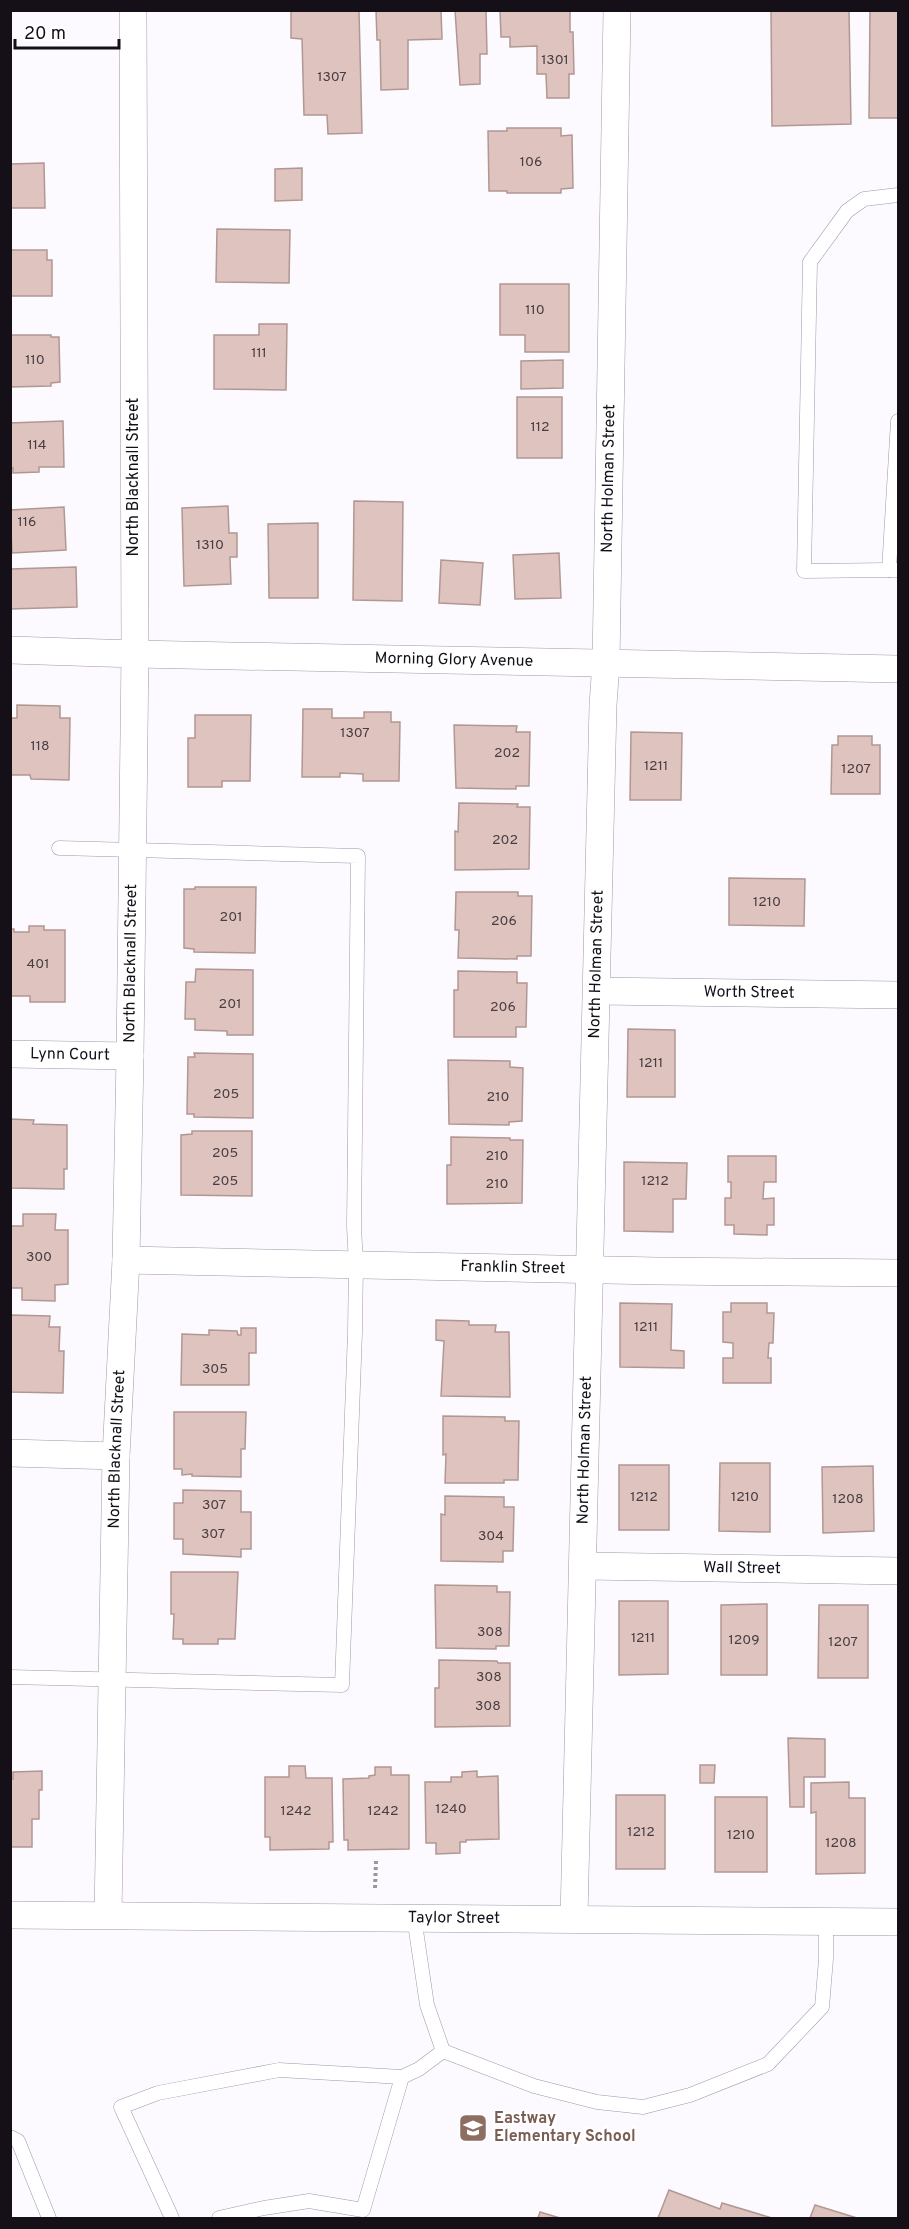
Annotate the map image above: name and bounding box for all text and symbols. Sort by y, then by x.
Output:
scale bar [15,12,118,50]
text: 20 m [24,23,66,46]
house number: 1301 [541,52,569,69]
house number: 1307 [317,69,347,86]
house number: 106 [520,154,542,171]
house number: 110 [525,302,545,319]
house number: 111 [251,345,267,362]
house number: 110 [25,352,45,369]
street label: North Blacknall Street [124,398,144,556]
street label: North Holman Street [598,404,620,553]
house number: 112 [530,419,550,436]
house number: 114 [28,437,46,454]
house number: 116 [18,514,36,531]
house number: 1310 [196,537,224,554]
street label: Morning Glory Avenue [374,649,533,672]
house number: 1307 [340,725,370,742]
house number: 118 [31,738,50,755]
house number: 202 [494,745,520,762]
house number: 1211 [644,758,668,775]
house number: 1207 [841,761,871,778]
house number: 202 [492,832,518,849]
street label: North Blacknall Street [120,884,142,1043]
street label: North Holman Street [585,890,609,1039]
house number: 1210 [753,894,781,911]
house number: 201 [220,909,242,926]
house number: 206 [491,913,517,930]
house number: 401 [27,956,49,973]
street label: Worth Street [703,982,795,1004]
house number: 201 [219,996,241,1013]
house number: 206 [490,999,516,1016]
street label: Lynn Court [30,1044,110,1066]
house number: 1211 [639,1055,663,1072]
house number: 205 [213,1086,239,1103]
house number: 210 [487,1089,509,1106]
house number: 205 [212,1145,238,1162]
house number: 210 [486,1148,508,1165]
house number: 205 [212,1173,238,1190]
house number: 1212 [641,1173,669,1190]
house number: 210 [486,1176,508,1193]
house number: 300 [26,1249,52,1266]
street label: Franklin Street [460,1257,566,1279]
house number: 1211 [634,1319,658,1336]
house number: 305 [202,1361,228,1378]
street label: North Blacknall Street [105,1369,130,1529]
street label: North Holman Street [573,1376,597,1525]
house number: 1212 [630,1489,658,1506]
house number: 1210 [731,1489,759,1506]
house number: 1208 [832,1491,864,1508]
house number: 307 [202,1497,226,1514]
house number: 307 [201,1526,225,1543]
house number: 304 [478,1528,504,1545]
street label: Wall Street [703,1558,781,1579]
house number: 308 [477,1624,503,1641]
house number: 1211 [631,1630,655,1647]
house number: 1209 [728,1632,760,1649]
house number: 1207 [828,1634,858,1651]
house number: 308 [476,1669,502,1686]
house number: 308 [475,1698,501,1715]
house number: 1240 [435,1801,467,1818]
house number: 1242 [281,1803,311,1820]
house number: 1242 [368,1803,398,1820]
house number: 1212 [627,1824,655,1841]
house number: 1210 [727,1827,755,1844]
house number: 1208 [825,1835,857,1852]
street label: Taylor Street [408,1908,500,1929]
place label: Eastway Elementary School [494,2109,636,2147]
school or university icon: Eastway Elementary School [457,2112,489,2144]

